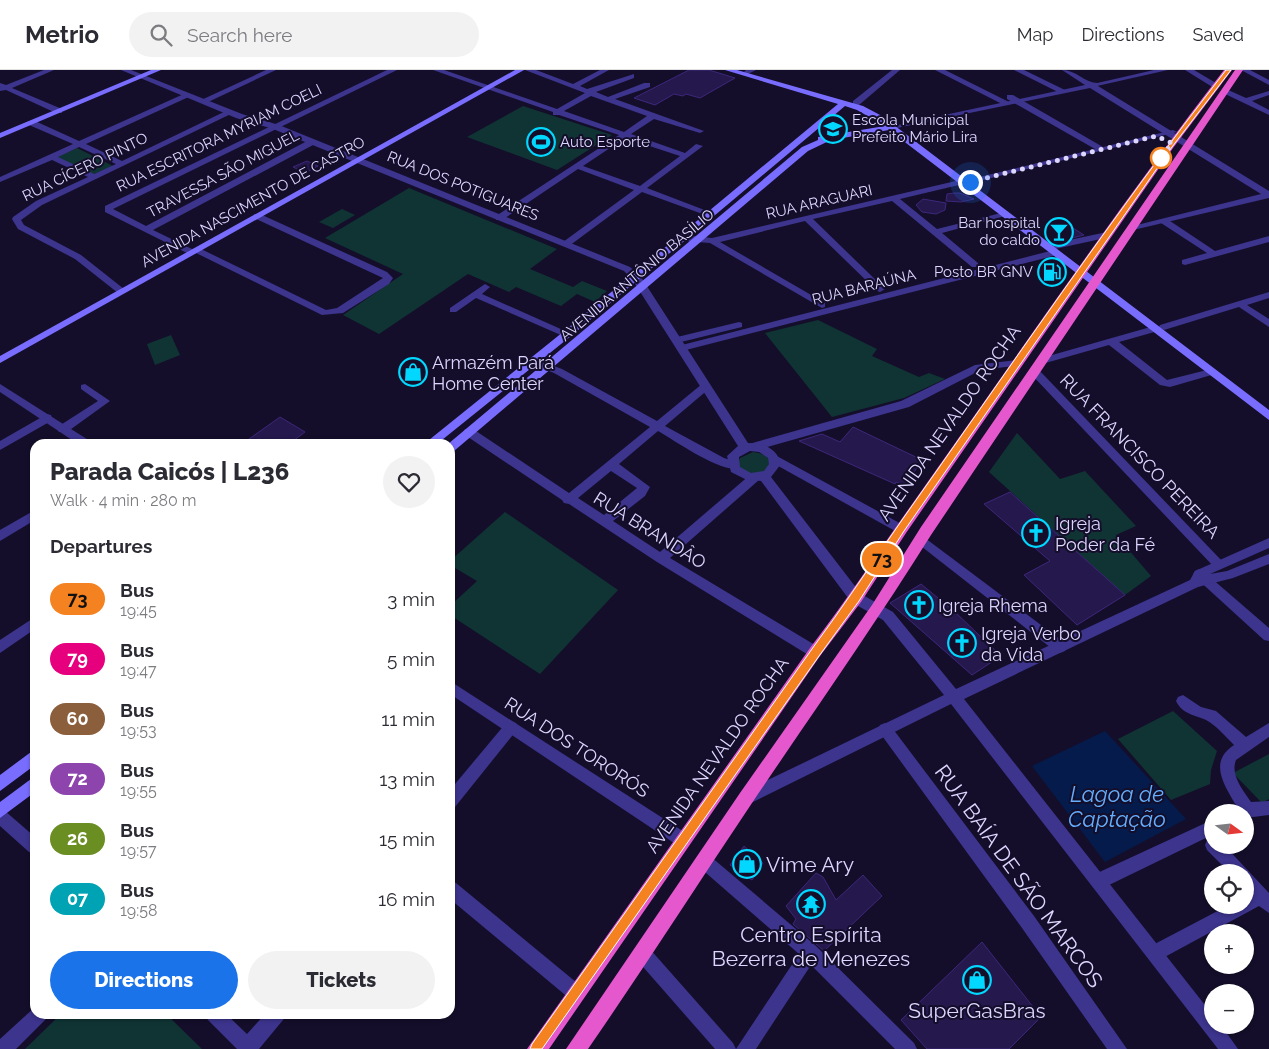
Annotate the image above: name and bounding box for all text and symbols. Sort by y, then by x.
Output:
search box [129,12,479,57]
text: Metrio [25,20,99,49]
icon: search [147,21,175,49]
text: Search here [187,24,292,46]
text: Map [1017,24,1053,45]
text: Directions [1081,24,1165,45]
text: Saved [1193,24,1244,45]
street label: RUA ESCRITORA MYRIAM COELI [113,80,325,196]
place label: Escola Municipal Prefeito Mário Lira [852,111,977,146]
school or university icon: Escola Municipal Prefeito Mário Lira [818,114,848,144]
street label: TRAVESSA SÃO MIGUEL [144,126,302,222]
sports icon: Auto Esporte [526,127,556,157]
street label: RUA CÍCERO PINTO [19,129,151,205]
street label: AVENIDA NASCIMENTO DE CASTRO [138,133,368,271]
place label: Auto Esporte [560,133,650,151]
street label: RUA DOS POTIGUARES [385,147,541,225]
unlabelled marker [1150,147,1172,169]
your location [958,170,983,195]
street label: RUA ARAGUARI [764,181,874,223]
street label: AVENIDA ANTÔNIO BASÍLIO [556,205,718,345]
place label: Bar hospital do caldo [958,214,1041,249]
bar icon: Bar hospital do caldo [1044,217,1074,247]
fuel station icon: Posto BR GNV [1037,257,1067,287]
place label: Posto BR GNV [934,263,1033,281]
street label: RUA BARAÚNA [810,265,918,309]
street label: AVENIDA NEVALDO ROCHA [873,321,1025,525]
place label: Armazém Pará Home Center [432,352,554,394]
shop icon: Armazém Pará Home Center [398,357,428,387]
street label: RUA FRANCISCO PEREIRA [1056,369,1224,543]
button: heart [383,456,435,508]
text: Parada Caicós | L236 [50,457,289,486]
street label: RUA BRANDÂO [590,486,711,573]
text: Walk · 4 min · 280 m [50,491,197,510]
place label: Igreja Poder da Fé [1055,513,1156,555]
church icon: Igreja Poder da Fé [1021,518,1051,548]
text: Departures [50,535,152,557]
line badge: 73 [860,543,904,575]
text: 73 [872,548,892,569]
text: Bus [120,579,154,601]
text: 73 [67,588,88,609]
text: 3 min [387,588,435,610]
church icon: Igreja Rhema [904,590,934,620]
place label: Igreja Rhema [938,595,1048,616]
text: 19:45 [120,601,157,620]
place label: Igreja Verbo da Vida [981,623,1081,665]
church icon: Igreja Verbo da Vida [947,628,977,658]
text: Bus [120,639,154,661]
text: 79 [67,648,88,669]
text: 5 min [387,648,435,670]
street label: AVENIDA NEVALDO ROCHA [641,653,793,857]
text: 19:47 [120,661,156,680]
street label: RUA DOS TORORÓS [501,692,654,802]
text: Bus [120,699,154,721]
text: 60 [67,708,88,729]
text: 11 min [381,708,435,730]
text: 19:53 [120,721,157,740]
text: Bus [120,759,154,781]
street label: RUA BAÍA DE SÃO MARCOS [930,760,1108,992]
text: 72 [67,768,88,789]
text: 13 min [379,768,435,790]
text: 19:55 [120,781,157,800]
water label: Lagoa de Captação [1068,781,1166,832]
north arrow [1204,804,1254,854]
map controls [1204,804,1254,1034]
text: Bus [120,819,154,841]
text: 26 [67,828,88,849]
text: 15 min [379,828,435,850]
text: 19:57 [120,841,156,860]
shop icon: Vime Ary [732,849,762,879]
place label: Vime Ary [766,852,854,877]
button: locate [1204,864,1254,914]
text: Bus [120,879,154,901]
text: 07 [67,888,88,909]
text: 16 min [378,888,435,910]
temple icon: Centro Espírita Bezerra de Menezes [796,889,826,919]
text: 19:58 [120,901,157,920]
place label: Centro Espírita Bezerra de Menezes [712,922,910,971]
button: + [1204,924,1254,974]
button: Directions [50,951,238,1009]
button: Tickets [248,951,435,1009]
shop icon: SuperGasBras [962,965,992,995]
button: − [1204,984,1254,1034]
place label: SuperGasBras [908,998,1046,1023]

